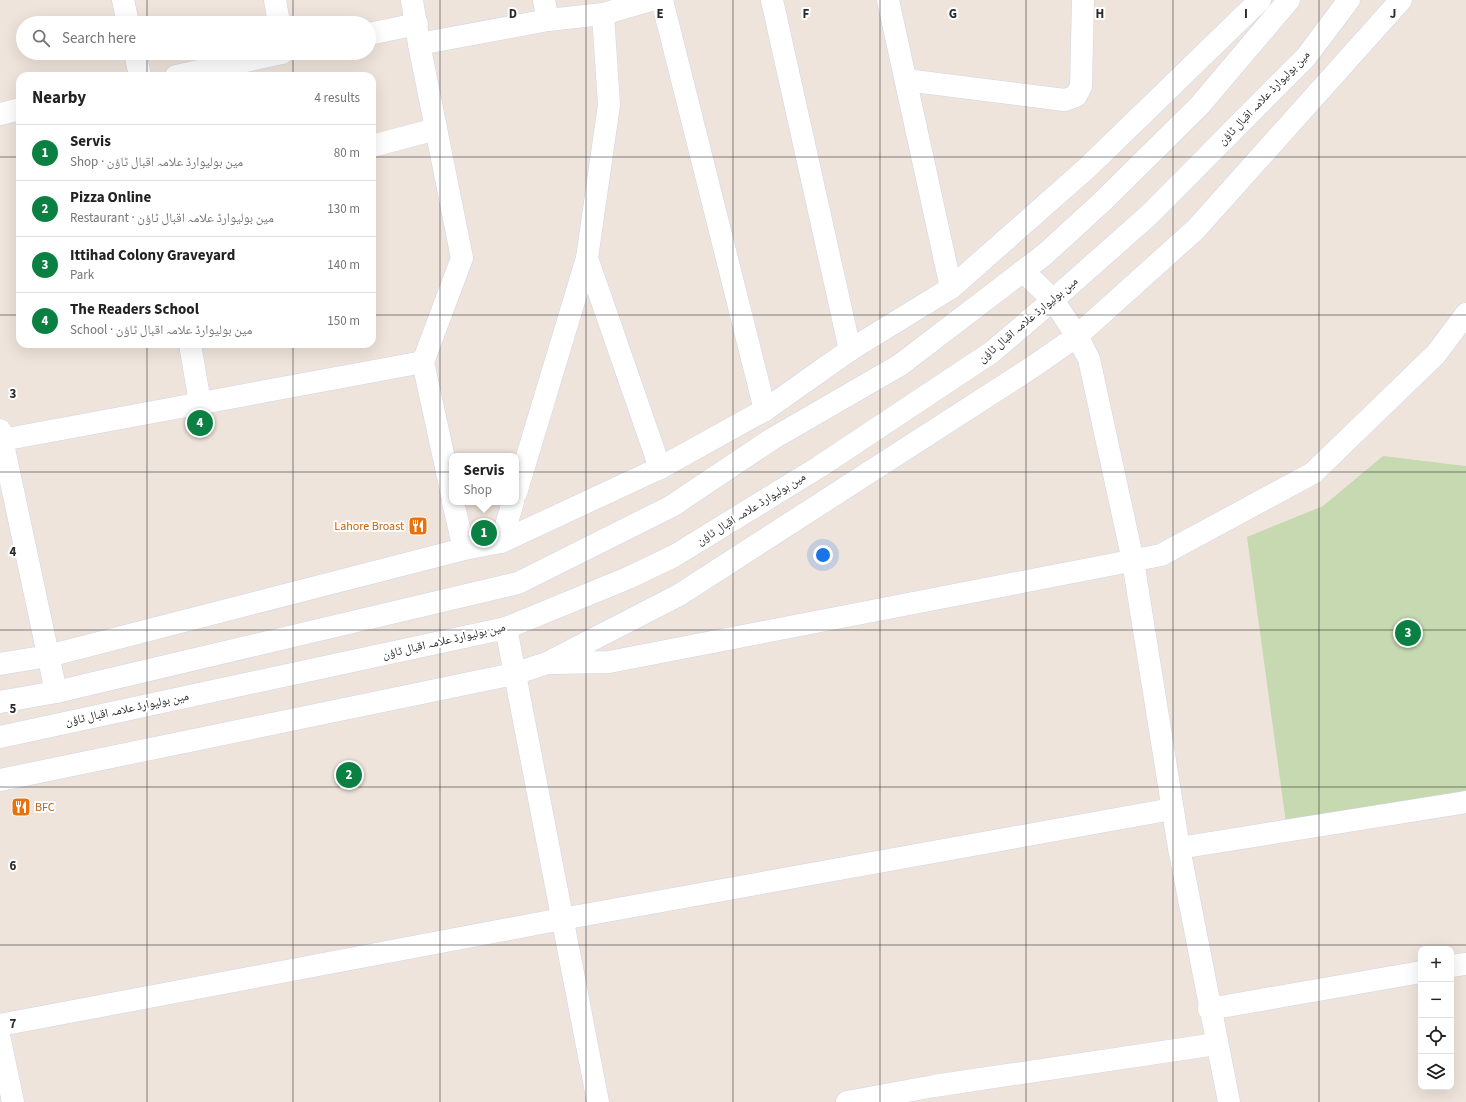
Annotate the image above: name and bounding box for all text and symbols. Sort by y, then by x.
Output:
text: D [509,5,517,23]
text: E [656,5,664,23]
text: F [803,5,810,23]
text: G [949,5,957,23]
text: H [1096,5,1104,23]
text: I [1244,5,1248,23]
text: J [1390,5,1396,23]
search box [16,16,376,60]
icon: search [30,27,52,49]
text: Search here [62,28,136,49]
street label: مین بولیوارڈ علامہ اقبال ٹاؤن [1214,47,1314,149]
text: Nearby [32,86,86,110]
text: 4 results [315,89,360,107]
text: Servis [70,131,111,152]
text: 1 [42,144,48,162]
text: 80 m [334,144,360,162]
text: Shop · مین بولیوارڈ علامہ اقبال ٹاؤن [70,153,243,171]
text: Pizza Online [70,187,151,208]
text: 2 [42,200,48,218]
text: 130 m [327,200,360,218]
text: Restaurant · مین بولیوارڈ علامہ اقبال ٹاؤن [70,209,274,227]
text: Ittihad Colony Graveyard [70,245,235,266]
text: 3 [42,256,48,274]
text: 140 m [327,256,360,274]
text: Park [70,266,94,284]
street label: مین بولیوارڈ علامہ اقبال ٹاؤن [974,273,1082,367]
text: The Readers School [70,299,199,320]
text: 4 [42,312,48,330]
text: 150 m [327,312,360,330]
text: School · مین بولیوارڈ علامہ اقبال ٹاؤن [70,321,252,339]
text: 3 [10,385,17,403]
pin: 4 [187,408,213,438]
popup [449,453,519,505]
text: Servis [464,460,504,481]
street label: مین بولیوارڈ علامہ اقبال ٹاؤن [693,468,809,550]
text: Shop [464,481,492,499]
restaurant icon: Lahore Broast [407,515,429,537]
place label: Lahore Broast [334,518,404,535]
pin: 1 [471,518,497,548]
text: 4 [10,543,17,561]
your location [813,545,833,565]
pin: 3 [1395,618,1421,648]
street label: مین بولیوارڈ علامہ اقبال ٹاؤن [381,619,507,663]
street label: مین بولیوارڈ علامہ اقبال ٹاؤن [64,688,190,730]
text: 5 [10,700,17,718]
pin: 2 [336,760,362,790]
restaurant icon: BFC [10,796,32,818]
place label: BFC [35,799,55,816]
text: 6 [10,857,17,875]
map controls [1418,946,1454,1090]
button: + [1418,946,1454,982]
button: − [1418,982,1454,1018]
text: 7 [10,1015,17,1033]
button: locate [1418,1018,1454,1054]
button: layers [1418,1054,1454,1090]

